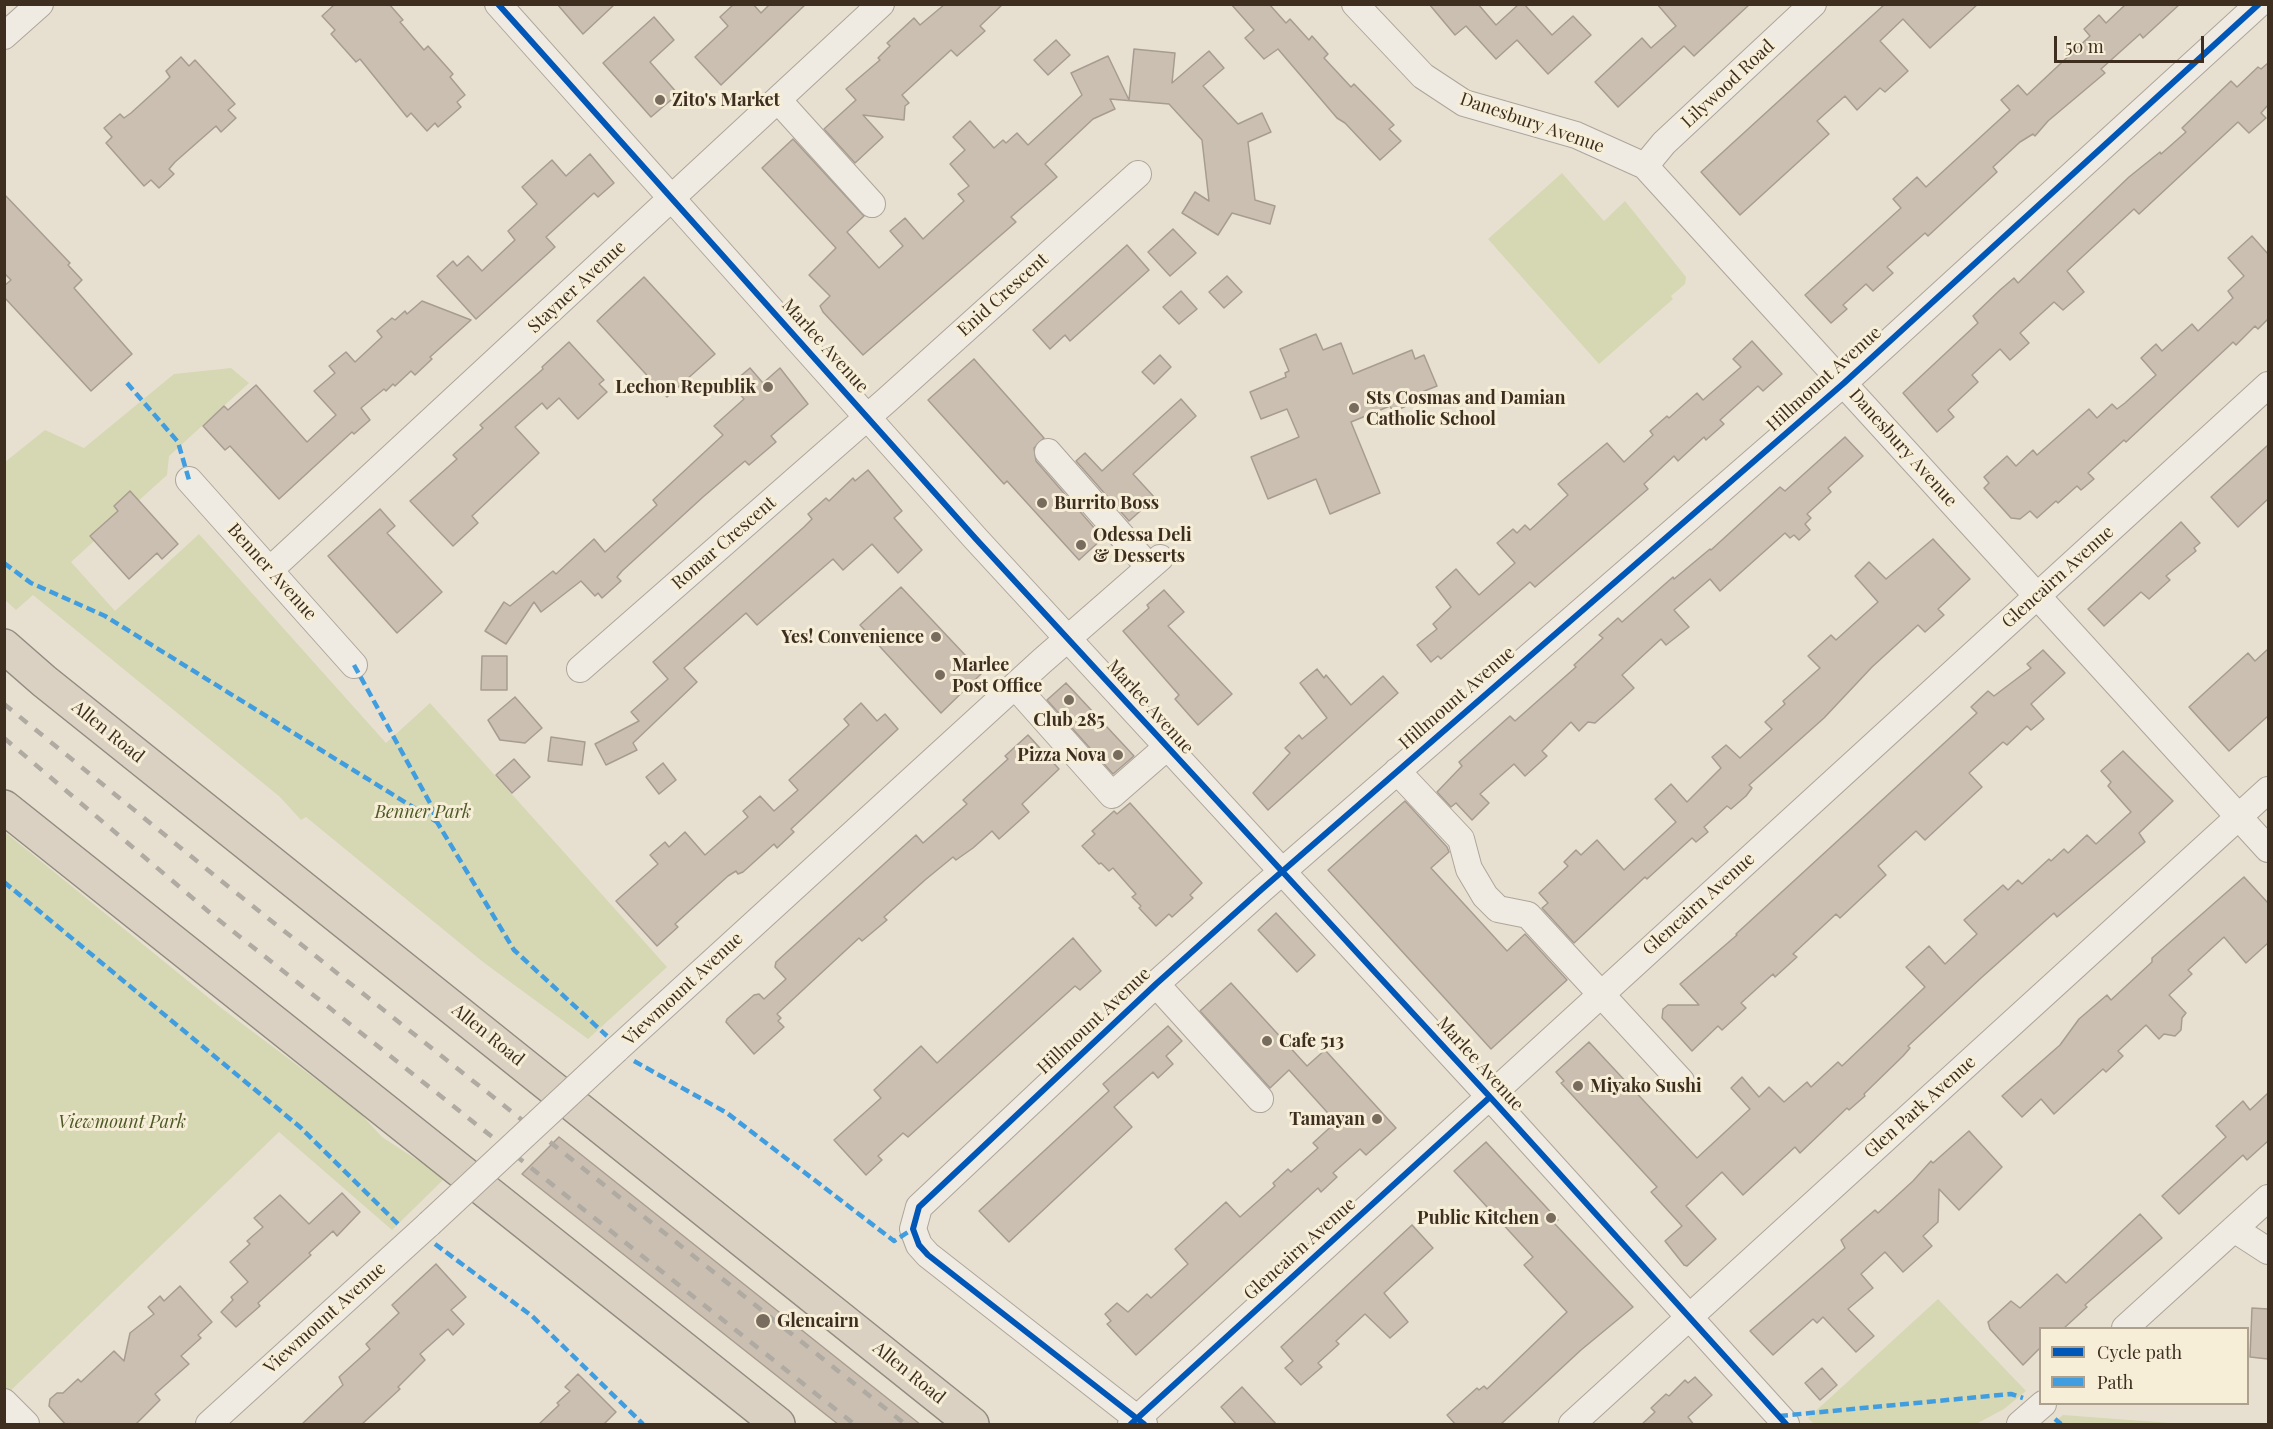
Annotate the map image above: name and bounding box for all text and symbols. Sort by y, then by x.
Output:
scale bar [2057,24,2207,62]
text: 50 m [2065,34,2104,58]
street label: Lilywood Road [1677,35,1779,133]
street label: Danesbury Avenue [1457,88,1607,158]
place label: Zito's Market [672,89,780,111]
marker: Zito's Market [653,93,667,107]
street label: Stayner Avenue [524,236,630,338]
street label: Enid Crescent [953,249,1053,341]
street label: Marlee Avenue [777,294,873,398]
street label: Hillmount Avenue [1762,322,1886,436]
place label: Lechon Republik [615,376,756,398]
marker: Lechon Republik [761,380,775,394]
street label: Danesbury Avenue [1844,385,1962,511]
place label: Sts Cosmas and Damian Catholic School [1366,387,1565,430]
marker: Sts Cosmas and Damian Catholic School [1347,401,1361,415]
street label: Romar Crescent [667,492,781,594]
place label: Burrito Boss [1054,492,1159,514]
marker: Burrito Boss [1035,496,1049,510]
street label: Benner Avenue [223,519,321,625]
street label: Glencairn Avenue [1998,521,2118,633]
place label: Odessa Deli & Desserts [1093,524,1192,566]
marker: Odessa Deli & Desserts [1074,538,1088,552]
place label: Yes! Convenience [781,626,924,648]
marker: Yes! Convenience [929,630,943,644]
street label: Hillmount Avenue [1395,642,1519,754]
place label: Marlee Post Office [952,654,1042,696]
street label: Marlee Avenue [1102,655,1198,759]
marker: Marlee Post Office [933,668,947,682]
marker: Club 285 [1062,693,1076,707]
street label: Allen Road [67,696,149,768]
place label: Club 285 [1033,709,1105,731]
place label: Pizza Nova [1017,744,1106,766]
marker: Pizza Nova [1111,748,1125,762]
park label: Benner Park [375,801,471,823]
street label: Glencairn Avenue [1639,848,1759,960]
street label: Viewmount Avenue [618,928,748,1050]
street label: Hillmount Avenue [1033,963,1155,1079]
street label: Allen Road [447,999,529,1071]
street label: Marlee Avenue [1432,1012,1528,1116]
place label: Cafe 513 [1279,1030,1344,1052]
marker: Cafe 513 [1260,1034,1274,1048]
street label: Glen Park Avenue [1860,1051,1980,1163]
place label: Miyako Sushi [1590,1075,1702,1097]
marker: Miyako Sushi [1571,1079,1585,1093]
place label: Tamayan [1289,1108,1365,1130]
park label: Viewmount Park [58,1111,186,1133]
marker: Tamayan [1370,1112,1384,1126]
street label: Glencairn Avenue [1240,1193,1360,1305]
place label: Public Kitchen [1417,1207,1539,1229]
marker: Public Kitchen [1544,1211,1558,1225]
street label: Viewmount Avenue [260,1258,390,1378]
place label: Glencairn [777,1310,859,1332]
marker: Glencairn [754,1312,772,1330]
legend [2039,1327,2249,1405]
street label: Allen Road [868,1337,950,1409]
text: Cycle path [2097,1340,2182,1364]
text: Path [2097,1370,2133,1394]

